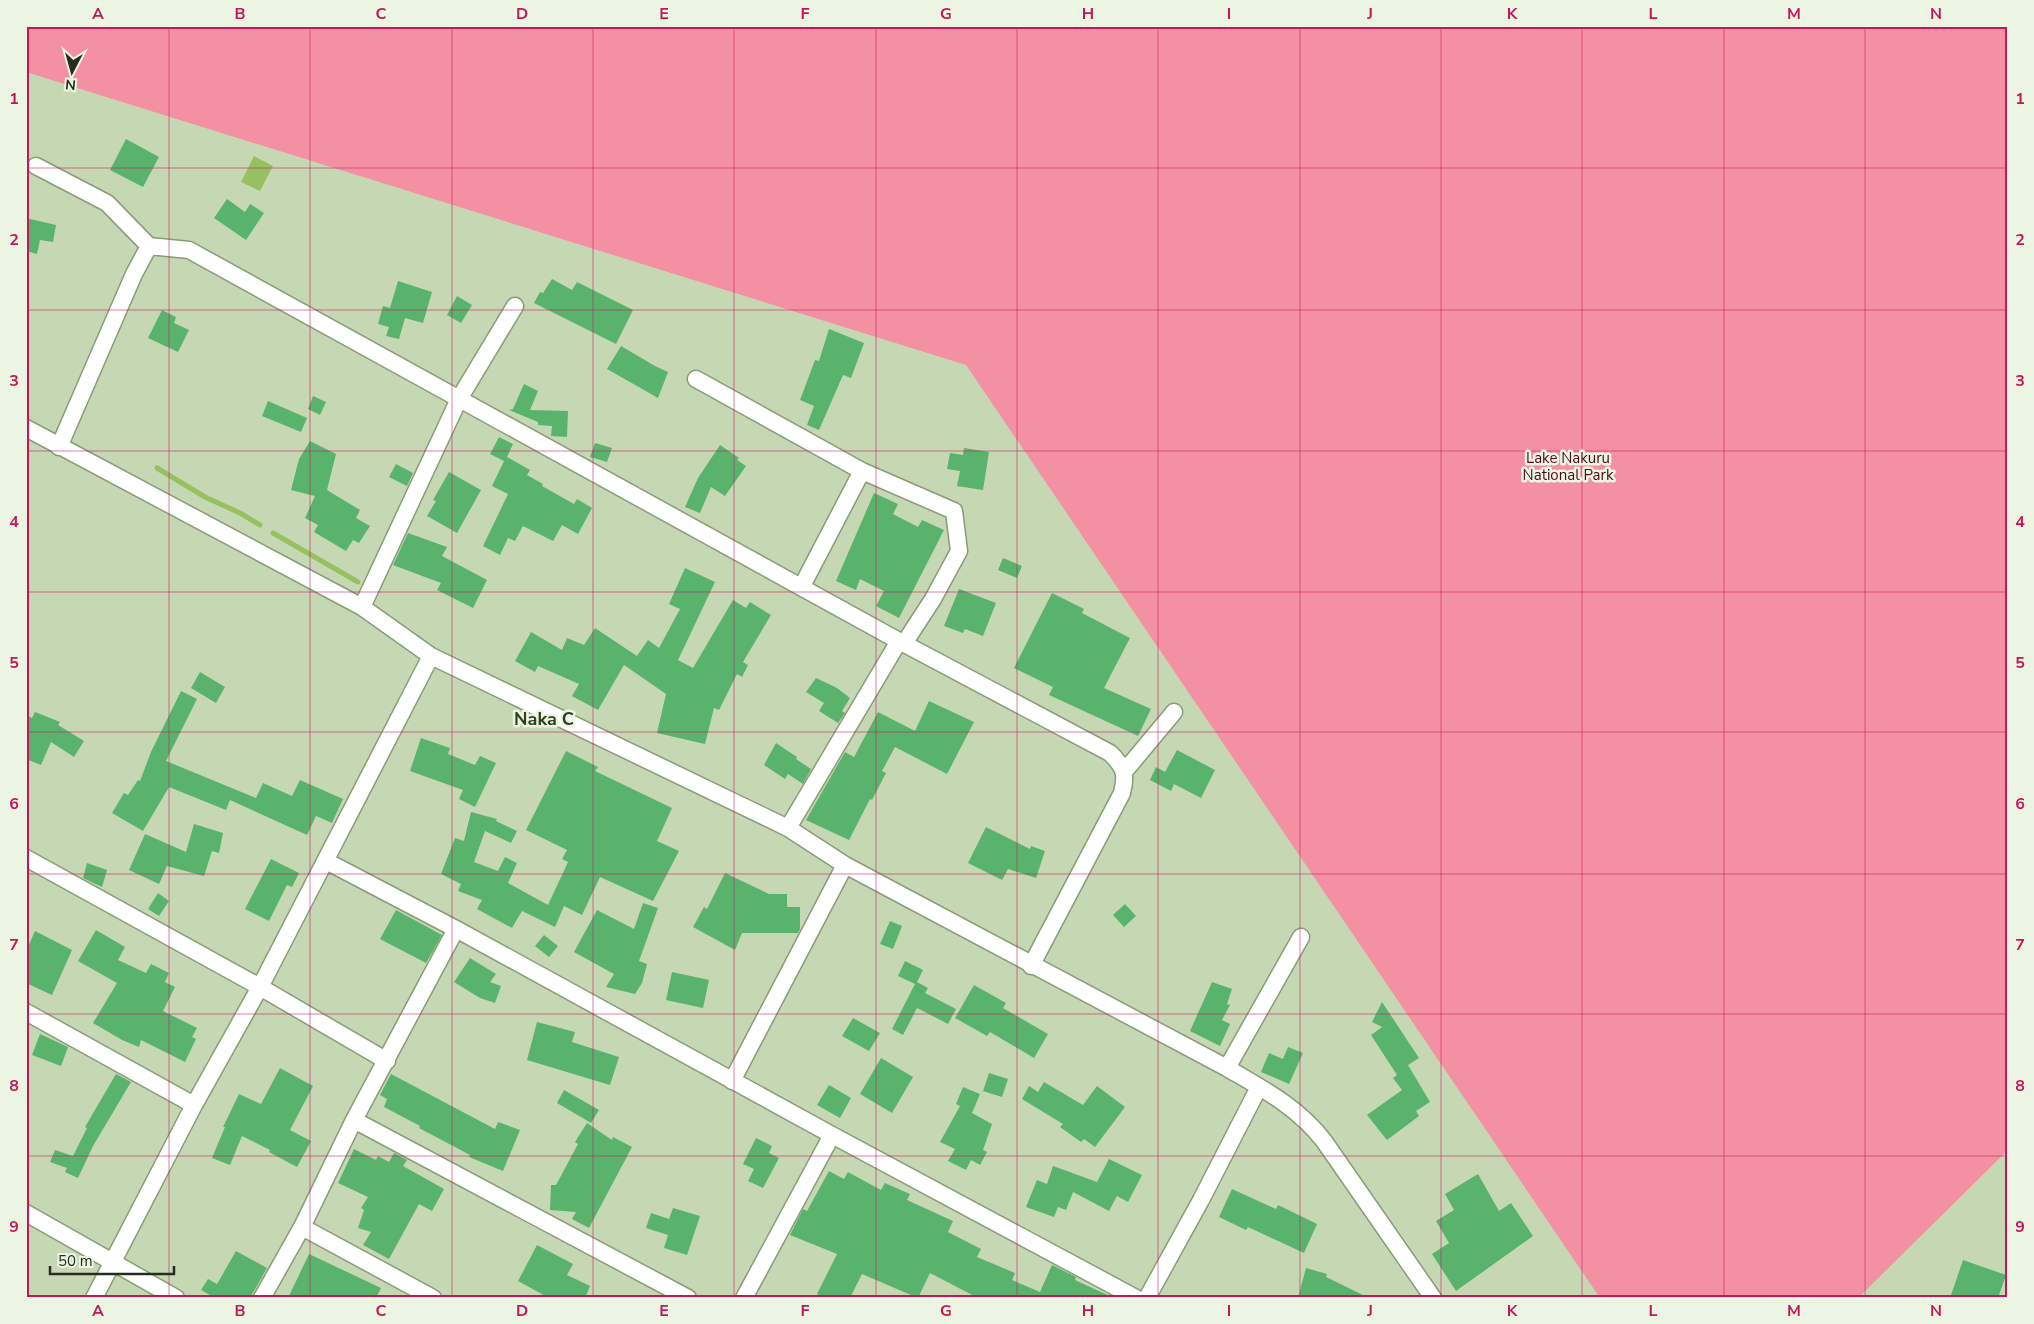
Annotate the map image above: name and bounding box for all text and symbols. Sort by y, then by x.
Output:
text: A [92,3,104,25]
text: B [234,3,246,25]
text: C [376,3,387,25]
text: D [516,3,528,25]
text: E [659,3,669,25]
text: F [801,3,810,25]
text: G [940,3,952,25]
text: H [1082,3,1094,25]
text: I [1227,3,1231,25]
text: J [1366,3,1373,25]
text: K [1507,3,1519,25]
text: L [1649,3,1658,25]
text: M [1787,3,1801,25]
text: N [1930,3,1942,25]
north arrow [48,48,98,98]
text: N [64,74,77,94]
text: 1 [9,88,19,110]
text: 1 [2015,88,2025,110]
text: 2 [9,229,19,251]
text: 2 [2015,229,2025,251]
text: 3 [9,370,19,392]
text: 3 [2015,370,2025,392]
park label: Lake Nakuru National Park [1523,448,1614,485]
text: 4 [9,511,19,533]
text: 4 [2015,511,2025,533]
text: 5 [9,652,19,674]
text: 5 [2015,652,2025,674]
district label: Naka C [514,707,574,731]
text: 6 [9,793,19,815]
text: 6 [2015,793,2025,815]
text: 7 [9,934,19,956]
text: 7 [2015,934,2025,956]
text: 8 [9,1075,19,1097]
text: 8 [2015,1075,2025,1097]
text: 9 [9,1216,19,1238]
text: 9 [2015,1216,2025,1238]
scale bar [50,1244,174,1276]
text: 50 m [58,1251,93,1271]
text: A [92,1300,104,1322]
text: B [234,1300,246,1322]
text: C [376,1300,387,1322]
text: D [516,1300,528,1322]
text: E [659,1300,669,1322]
text: F [801,1300,810,1322]
text: G [940,1300,952,1322]
text: H [1082,1300,1094,1322]
text: I [1227,1300,1231,1322]
text: J [1366,1300,1373,1322]
text: K [1507,1300,1519,1322]
text: L [1649,1300,1658,1322]
text: M [1787,1300,1801,1322]
text: N [1930,1300,1942,1322]

